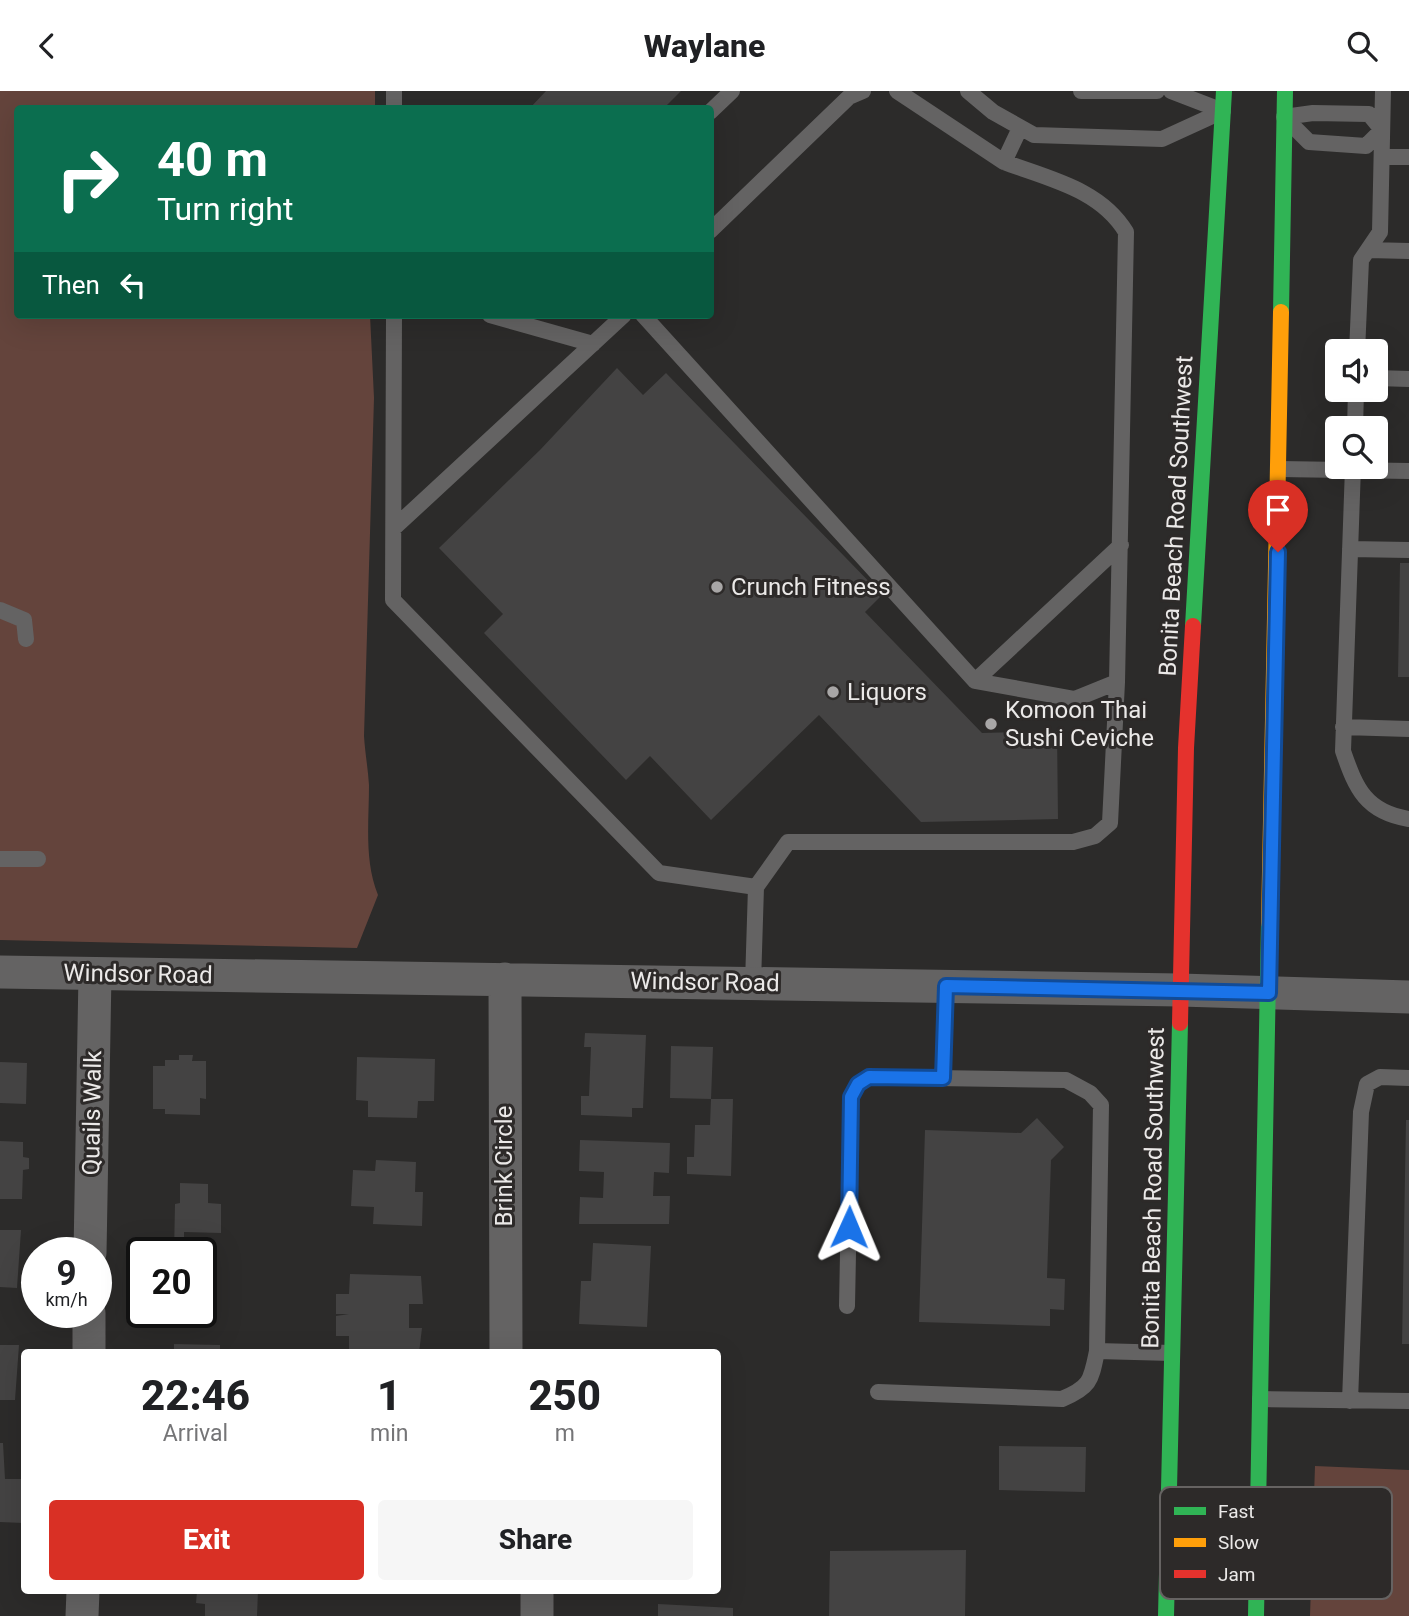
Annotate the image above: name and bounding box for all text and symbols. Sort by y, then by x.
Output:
icon: back [28,27,66,65]
text: Waylane [644,27,765,65]
icon: search [1343,27,1381,65]
text: 40 m [157,131,268,188]
icon: right [42,133,133,224]
text: Turn right [157,190,293,228]
icon: left [114,266,152,304]
text: Then [42,270,100,300]
map controls [1325,339,1388,479]
button: sound [1325,339,1388,402]
street label: Bonita Beach Road Southwest [1154,355,1198,677]
button: search [1325,416,1388,479]
pin [1248,480,1308,552]
icon: arrive [1259,491,1297,529]
place label: Crunch Fitness [731,573,891,601]
marker: Crunch Fitness [709,579,725,595]
place label: Liquors [847,678,927,706]
marker: Liquors [825,684,841,700]
place label: Komoon Thai Sushi Ceviche [1005,696,1154,752]
marker: Komoon Thai Sushi Ceviche [983,716,999,732]
street label: Windsor Road [63,959,213,989]
street label: Windsor Road [630,967,780,997]
street label: Bonita Beach Road Southwest [1136,1027,1170,1349]
street label: Quails Walk [77,1050,107,1176]
street label: Brink Circle [490,1106,518,1226]
position arrow [812,1190,886,1264]
speed limit sign: 20 [126,1237,217,1328]
text: 9 [56,1253,77,1294]
text: km/h [45,1289,88,1310]
text: 22:46 [141,1371,250,1420]
text: 1 [377,1371,401,1420]
text: 250 [528,1371,601,1420]
text: Arrival [163,1420,228,1447]
text: min [370,1420,408,1447]
text: m [555,1420,575,1447]
legend [1160,1487,1392,1599]
button: Exit [49,1500,364,1580]
button: Share [378,1500,693,1580]
text: Fast [1218,1500,1255,1523]
text: Slow [1218,1531,1259,1554]
text: Jam [1218,1563,1255,1586]

